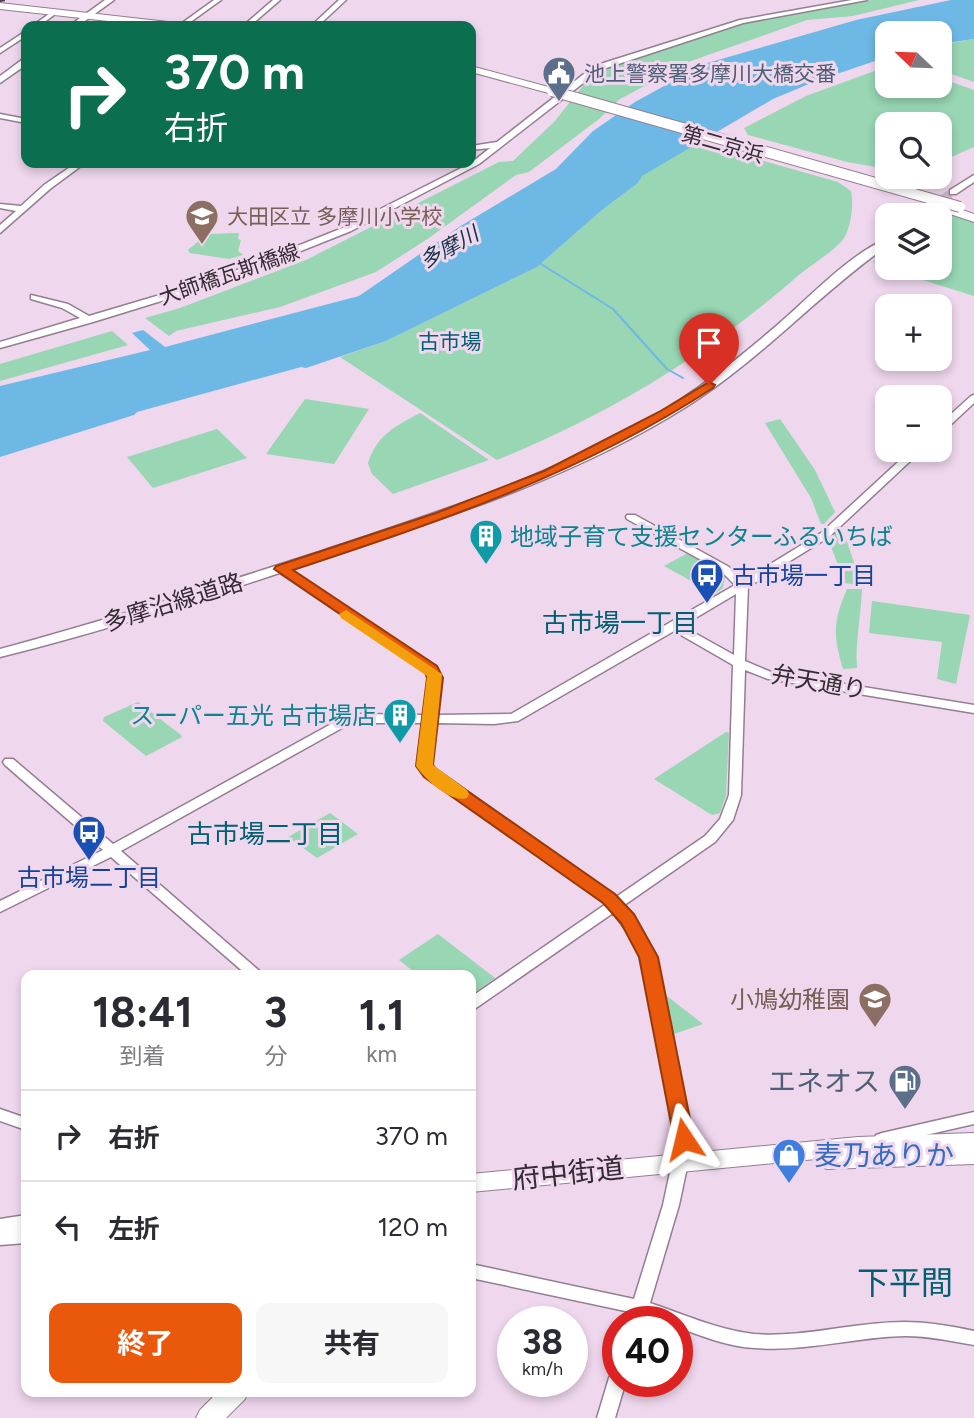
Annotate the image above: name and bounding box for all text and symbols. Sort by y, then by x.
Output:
north arrow [875,21,952,98]
map controls [875,21,952,462]
text: 370 m [164,42,305,101]
icon: right [49,49,140,140]
public building icon: 池上警察署多摩川大橋交番 [540,54,578,103]
place label: 池上警察署多摩川大橋交番 [584,61,836,86]
text: 右折 [164,109,228,147]
button: search [875,112,952,189]
street label: 第二京浜 [679,120,767,168]
school or university icon: 大田区立 多摩川小学校 [183,197,221,246]
button: layers [875,203,952,280]
place label: 大田区立 多摩川小学校 [227,204,442,229]
water label: 多摩川 [415,220,484,273]
street label: 大師橋瓦斯橋線 [155,238,303,310]
button: + [875,294,952,371]
pin [679,313,739,385]
icon: arrive [690,324,728,362]
district label: 古市場 [419,329,482,354]
button: − [875,385,952,462]
building icon: 地域子育て支援センターふるいちば [467,517,505,566]
place label: 地域子育て支援センターふるいちば [510,522,893,551]
bus stop icon: 古市場一丁目 [688,556,726,605]
place label: 古市場一丁目 [732,561,876,590]
street label: 多摩沿線道路 [100,567,246,637]
district label: 古市場一丁目 [542,607,698,639]
street label: 弁天通り [769,659,869,705]
building icon: スーパー五光 古市場店 [381,696,419,745]
place label: スーパー五光 古市場店 [130,701,376,730]
bus stop icon: 古市場二丁目 [70,813,108,862]
district label: 古市場二丁目 [187,818,343,850]
place label: 古市場二丁目 [17,863,161,892]
school or university icon: 小鳩幼稚園 [856,980,894,1029]
place label: 小鳩幼稚園 [730,985,850,1014]
text: 18:41 [92,987,193,1038]
text: 3 [264,987,287,1038]
text: 1.1 [359,990,405,1041]
text: km [366,1040,397,1068]
text: 到着 [120,1042,166,1070]
text: 分 [264,1042,287,1070]
fuel station icon: エネオス [886,1062,924,1111]
place label: エネオス [768,1064,880,1098]
position arrow [647,1102,721,1176]
icon: right [49,1117,87,1155]
text: 370 m [375,1120,448,1152]
text: 右折 [108,1122,160,1154]
shop icon: 麦乃ありか [770,1136,808,1185]
place label: 麦乃ありか [814,1138,954,1172]
street label: 府中街道 [511,1150,625,1196]
icon: left [49,1208,87,1246]
text: 120 m [378,1211,448,1243]
text: 左折 [108,1213,160,1245]
district label: 下平間 [857,1264,953,1302]
button: 終了 [49,1303,242,1383]
button: 共有 [256,1303,448,1383]
speed limit sign: 40 [602,1306,693,1397]
text: 38 [522,1321,563,1363]
text: km/h [522,1358,563,1380]

